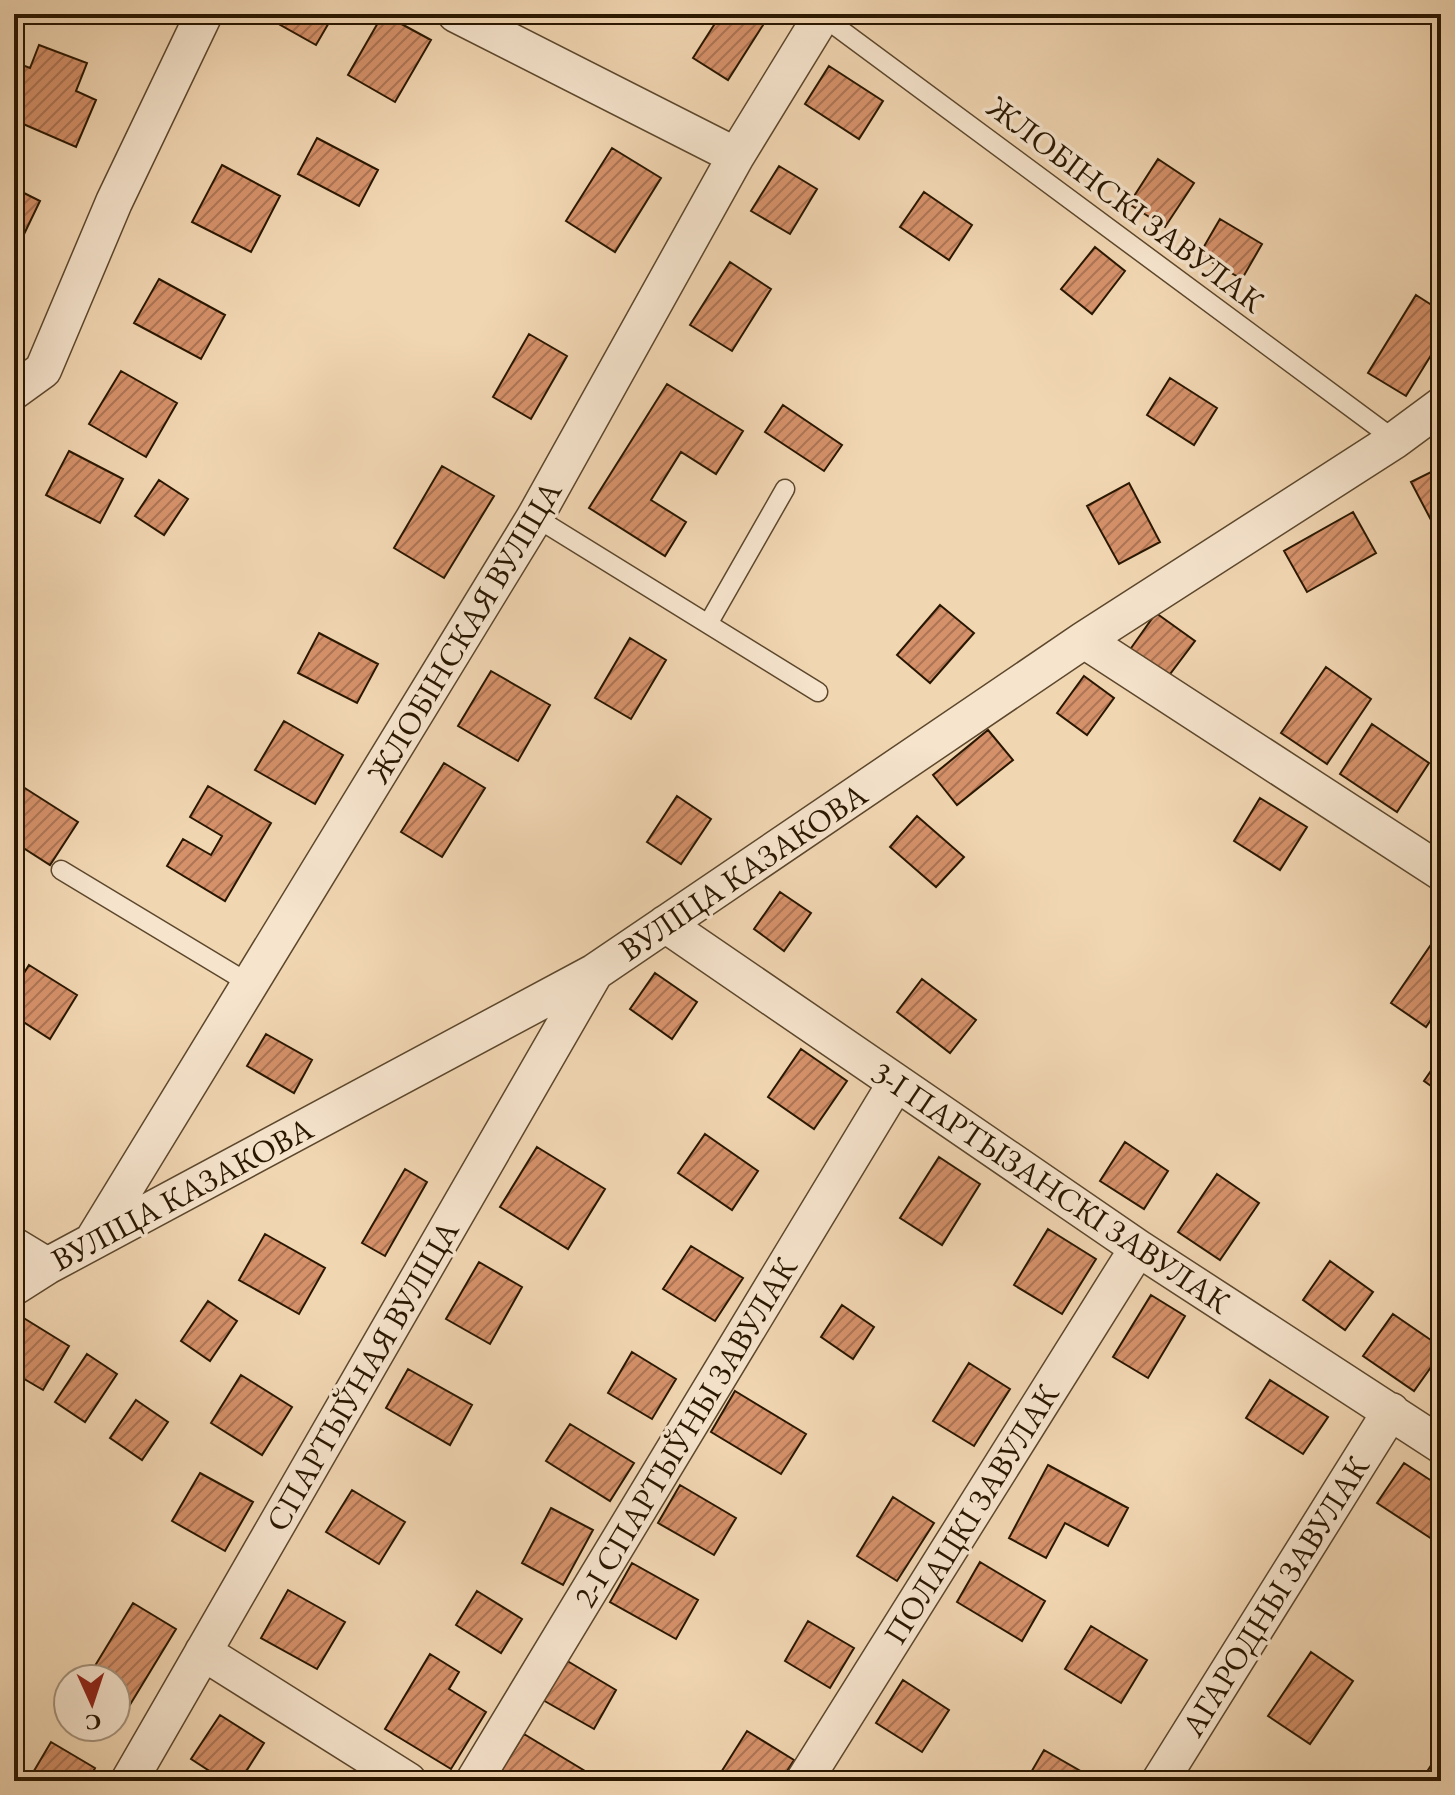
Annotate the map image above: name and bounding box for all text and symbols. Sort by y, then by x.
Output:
street label: ЖЛОБІНСКІ ЗАВУЛАК [978,85,1274,322]
street label: ЖЛОБІНСКАЯ ВУЛІЦА [357,473,571,792]
street label: ВУЛІЦА КАЗАКОВА [611,773,876,971]
street label: 3-І ПАРТЫЗАНСКІ ЗАВУЛАК [864,1051,1239,1323]
street label: ВУЛІЦА КАЗАКОВА [44,1107,321,1281]
street label: СПАРТЫЎНАЯ ВУЛІЦА [256,1212,469,1539]
street label: 2-І СПАРТЫЎНЫ ЗАВУЛАК [564,1248,807,1615]
street label: ПОЛАЦКІ ЗАВУЛАК [874,1375,1069,1652]
street label: АГАРОДНЫ ЗАВУЛАК [1171,1447,1379,1745]
north arrow [52,1663,132,1743]
text: С [84,1708,102,1737]

